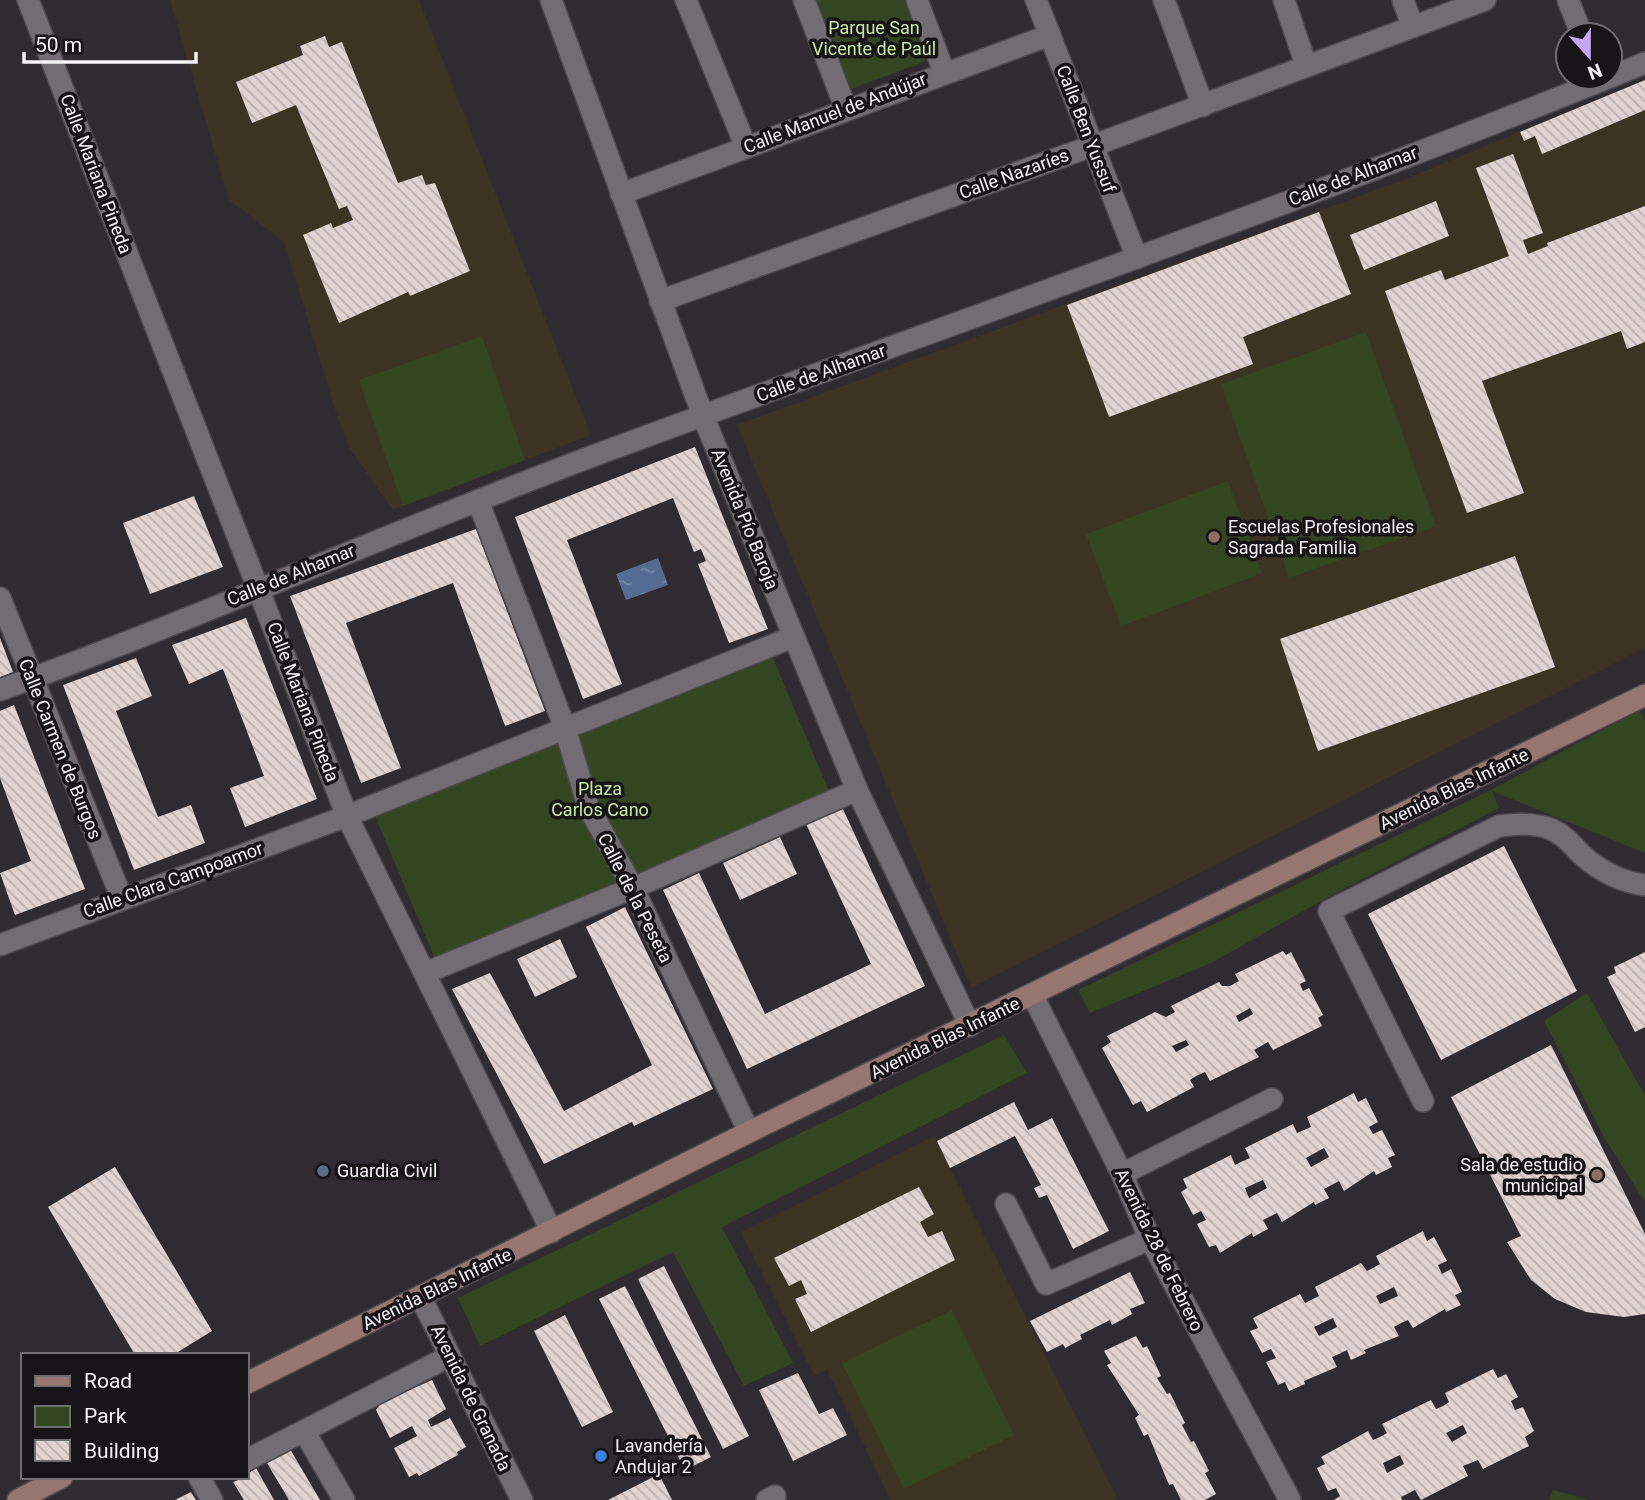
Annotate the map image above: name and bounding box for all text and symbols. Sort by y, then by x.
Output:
park label: Parque San Vicente de Paúl [812,17,936,59]
scale bar [24,21,196,65]
north arrow [1554,21,1624,91]
text: 50 m [35,33,82,57]
text: N [1585,58,1605,85]
street label: Calle Ben Yussuf [1053,62,1121,196]
street label: Calle Manuel de Andújar [740,68,929,157]
street label: Calle Mariana Pineda [56,91,137,257]
street label: Calle de Alhamar [1286,141,1420,210]
street label: Calle Nazaríes [956,144,1071,203]
street label: Calle de Alhamar [753,339,888,406]
street label: Avenida Pío Baroja [708,445,783,592]
place label: Escuelas Profesionales Sagrada Familia [1228,516,1414,558]
marker: Escuelas Profesionales Sagrada Familia [1206,529,1222,545]
street label: Calle de Alhamar [224,539,358,610]
street label: Calle Mariana Pineda [263,619,344,785]
street label: Calle Carmen de Burgos [15,656,106,842]
street label: Avenida Blas Infante [1376,743,1532,834]
park label: Plaza Carlos Cano [551,778,649,820]
street label: Calle de la Peseta [594,830,677,966]
street label: Calle Clara Campoamor [80,837,266,922]
street label: Avenida Blas Infante [867,992,1023,1083]
place label: Sala de estudio municipal [1460,1154,1583,1196]
place label: Guardia Civil [337,1160,437,1181]
marker: Guardia Civil [315,1163,331,1179]
street label: Avenida 28 de Febrero [1111,1165,1208,1334]
marker: Sala de estudio municipal [1589,1167,1605,1183]
street label: Avenida Blas Infante [359,1243,515,1334]
street label: Avenida de Granada [427,1321,516,1474]
legend [21,1353,248,1479]
text: Road [84,1369,132,1393]
text: Park [84,1404,127,1428]
place label: Lavandería Andujar 2 [615,1435,703,1477]
text: Building [84,1439,159,1463]
marker: Lavandería Andujar 2 [593,1448,609,1464]

